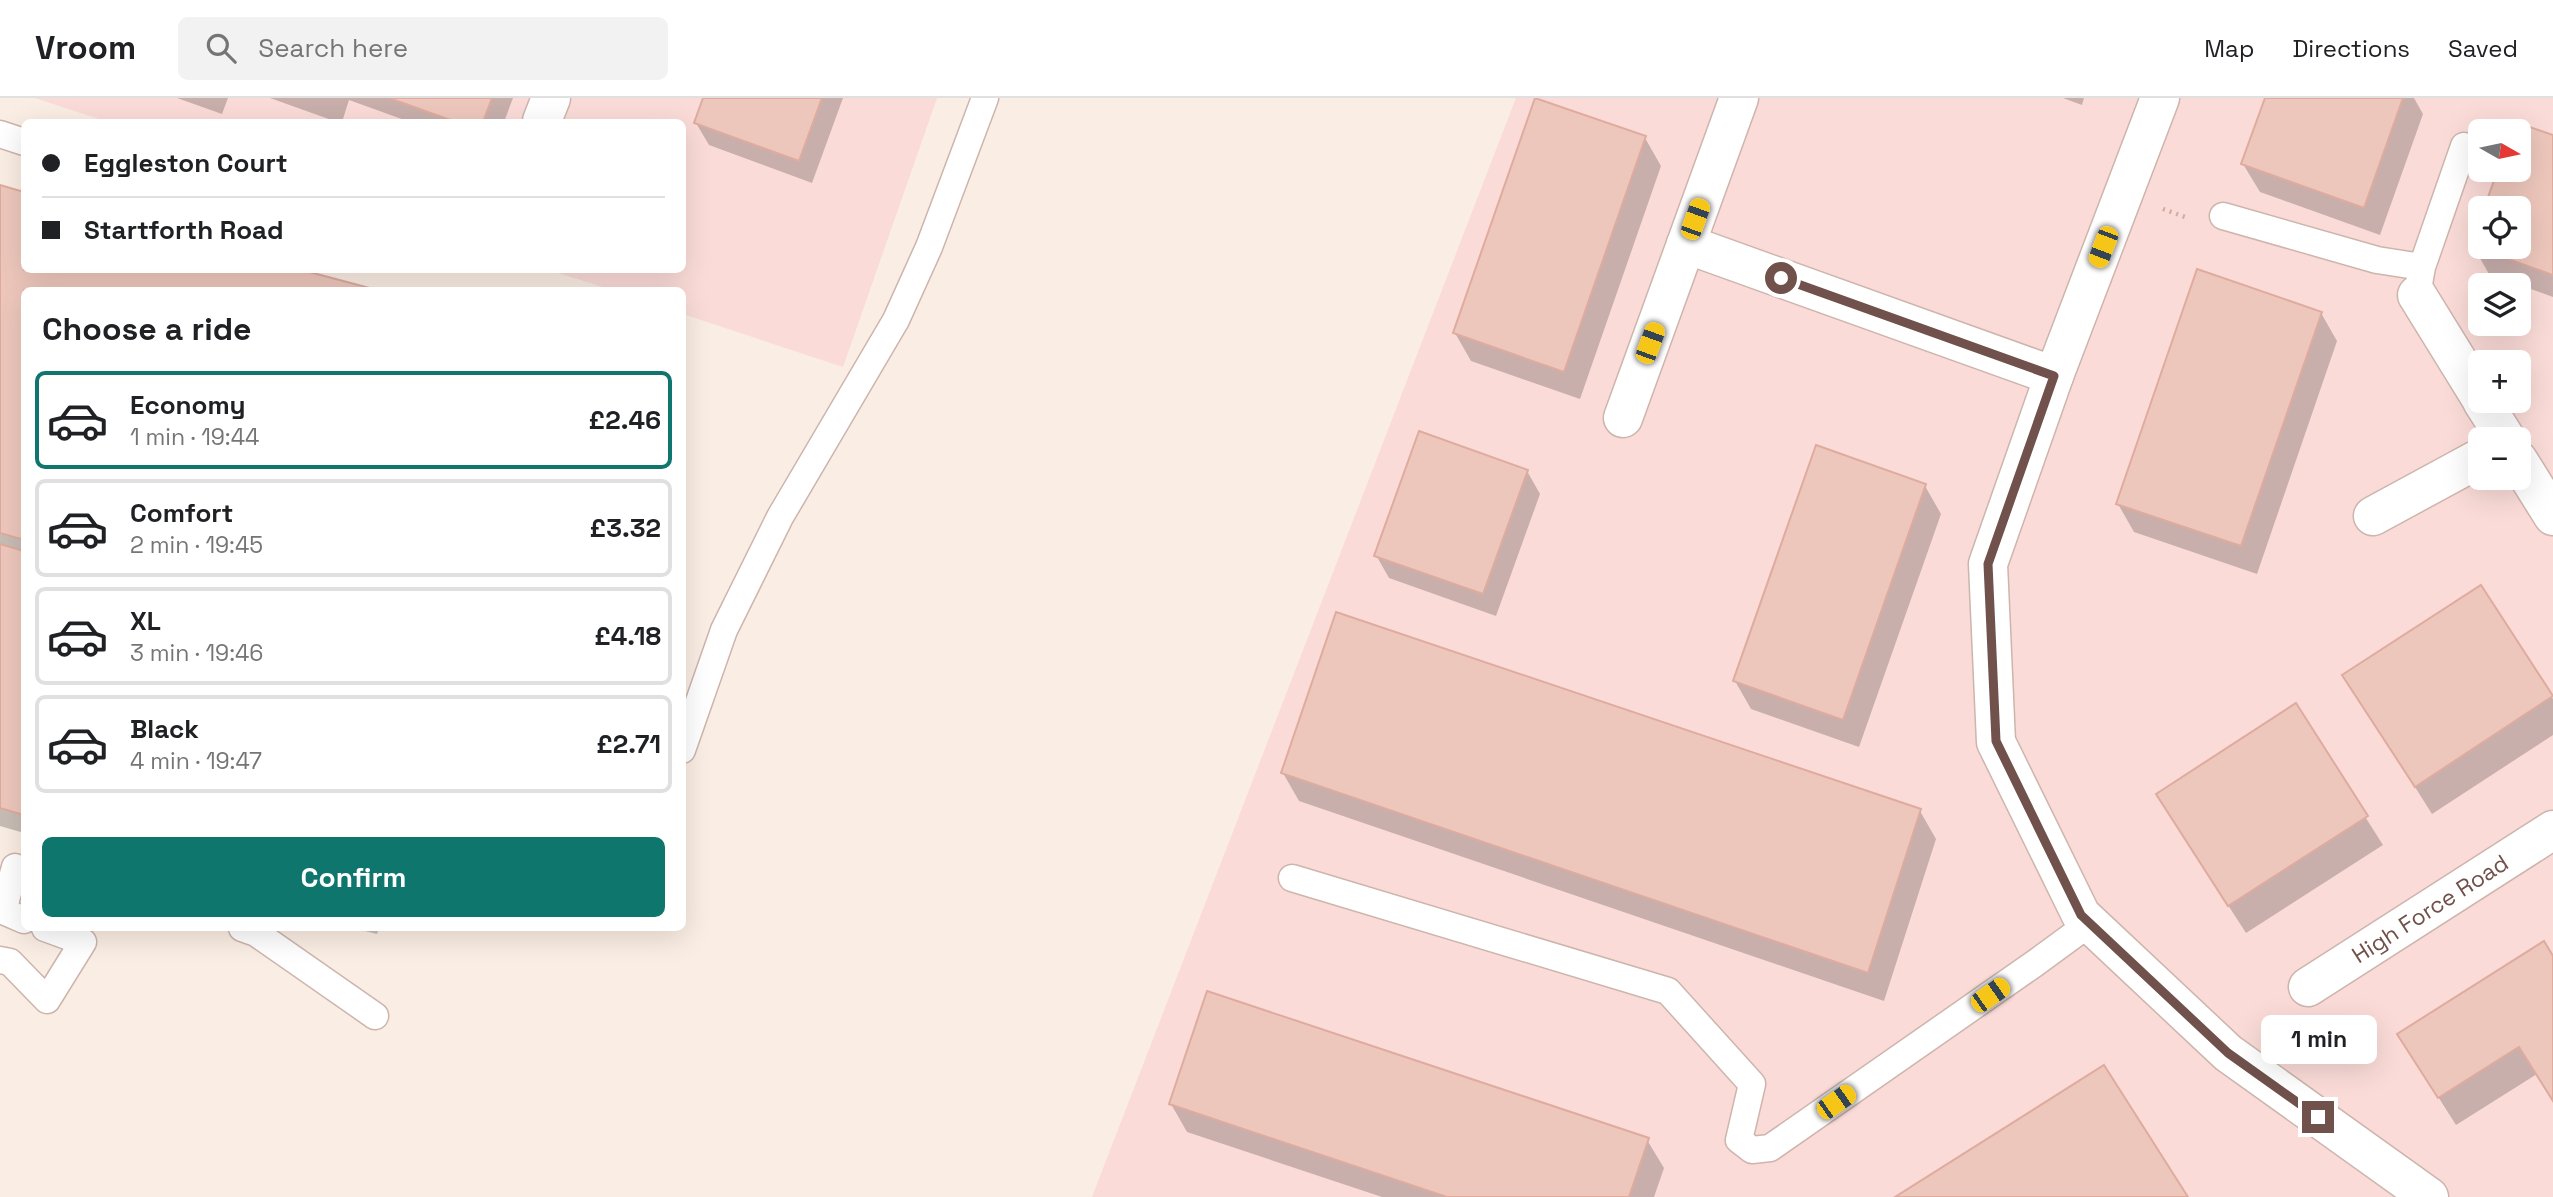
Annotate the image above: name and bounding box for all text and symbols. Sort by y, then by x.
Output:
search box [178,17,668,80]
text: Vroom [35,27,136,69]
icon: search [202,29,240,67]
text: Search here [258,31,408,65]
text: Map [2204,33,2254,64]
text: Directions [2292,33,2410,64]
text: Saved [2448,33,2518,64]
north arrow [2468,119,2530,182]
map controls [2468,119,2531,490]
text: Eggleston Court [84,146,288,180]
car [1678,196,1713,242]
button: locate [2468,196,2531,259]
text: Startforth Road [84,213,283,247]
car [2086,224,2121,270]
route start [1765,262,1797,294]
button: layers [2468,273,2531,336]
text: Choose a ride [42,309,252,349]
car [1633,320,1668,366]
button: + [2468,350,2531,413]
text: Economy [130,388,246,422]
icon: car [46,389,109,452]
text: £2.46 [589,403,661,437]
text: 1 min · 19:44 [130,422,259,452]
button: − [2468,427,2531,490]
text: Comfort [130,496,233,530]
icon: car [46,497,109,560]
text: £3.32 [590,511,661,545]
text: 2 min · 19:45 [130,530,263,560]
text: XL [130,604,161,638]
icon: car [46,605,109,668]
text: £4.18 [594,619,661,653]
text: 3 min · 19:46 [130,638,263,668]
text: Black [130,712,199,746]
icon: car [46,713,109,776]
text: £2.71 [596,727,661,761]
text: 4 min · 19:47 [130,746,262,776]
button: Confirm [42,837,665,917]
street label: High Force Road [2346,848,2514,970]
car [1967,974,2014,1016]
callout: 1 min [2260,1016,2376,1065]
text: 1 min [2291,1024,2347,1054]
car [1813,1081,1860,1123]
route end [2302,1101,2334,1133]

